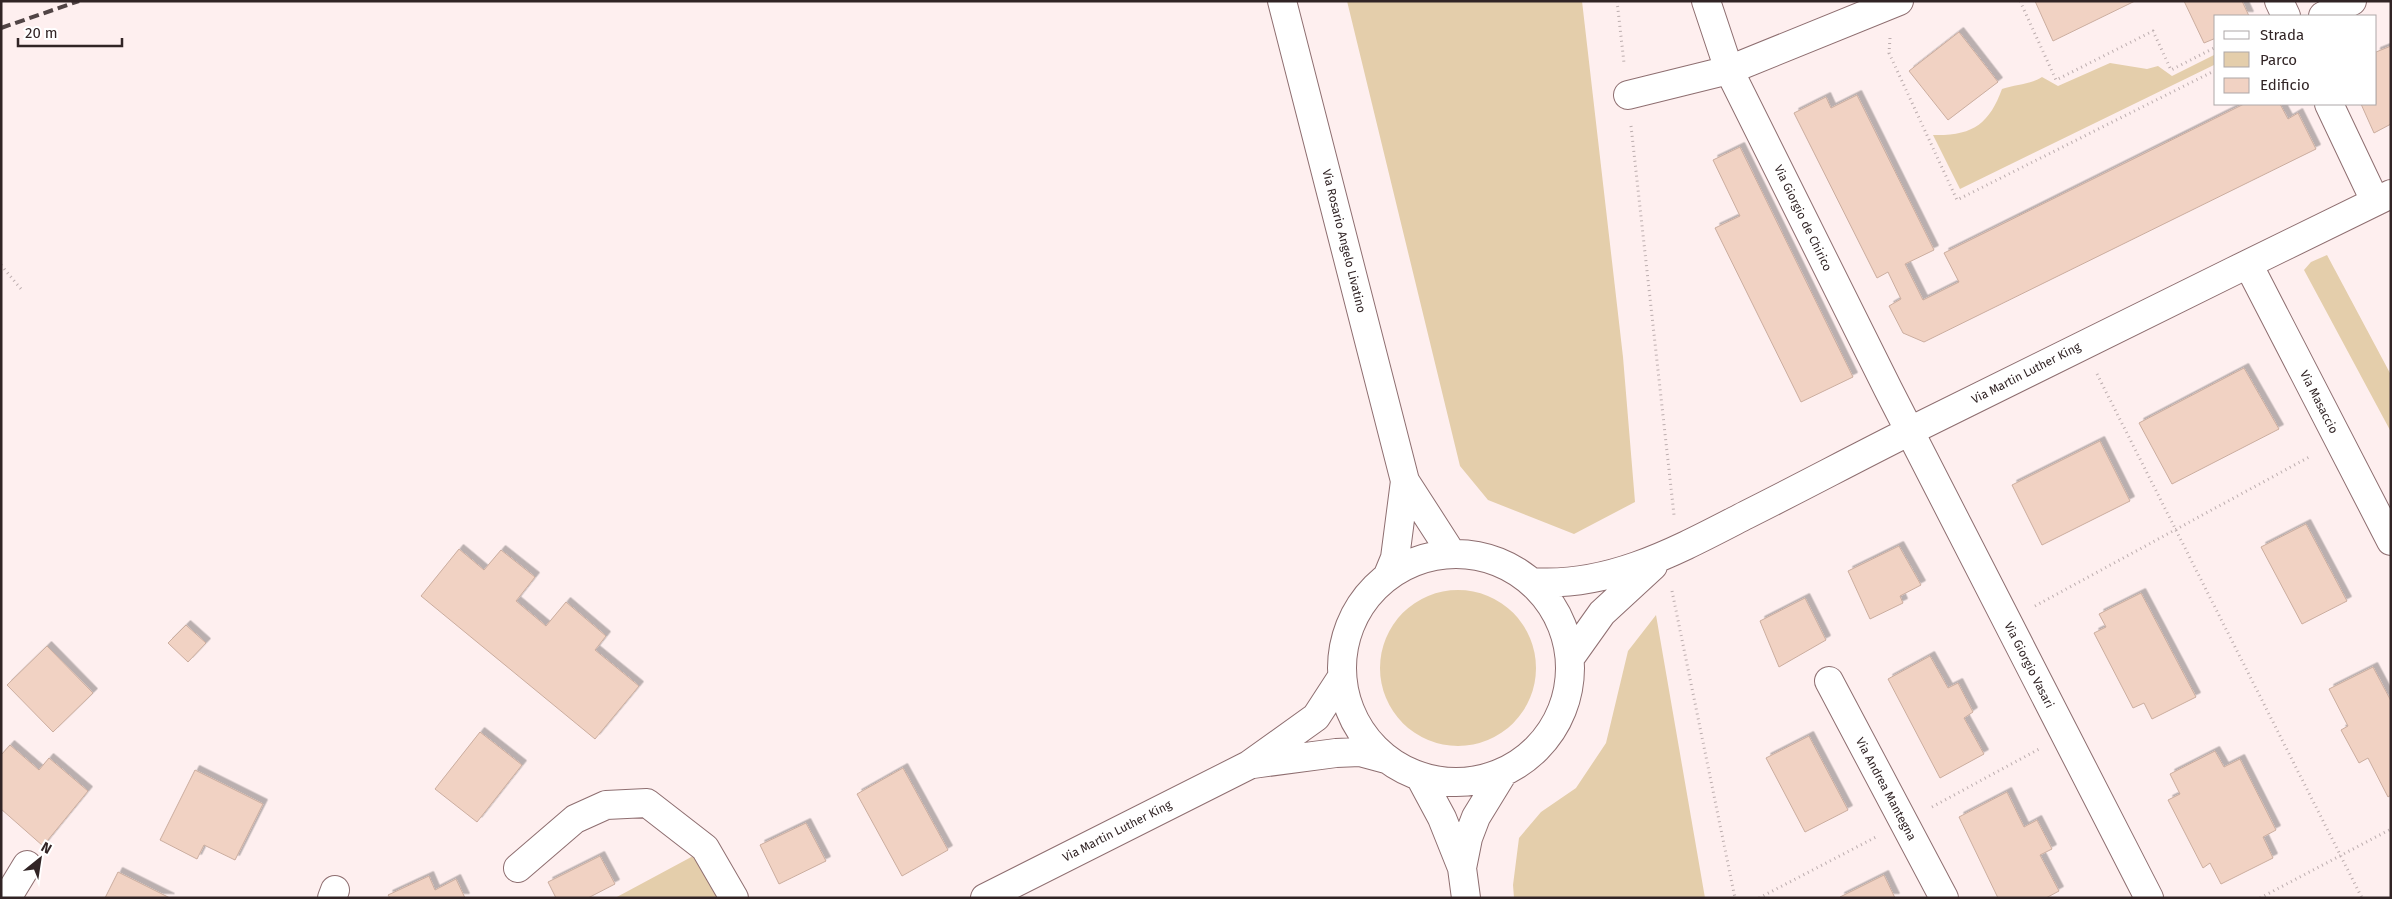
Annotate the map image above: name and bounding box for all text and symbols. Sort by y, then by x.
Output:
scale bar [18,15,121,47]
legend [2214,15,2377,105]
text: 20 m [25,24,58,42]
text: Strada [2260,26,2304,44]
text: Parco [2260,51,2297,69]
text: Edificio [2260,76,2310,94]
street label: Via Giorgio de Chirico [1771,163,1835,273]
street label: Via Rosario Angelo Livatino [1319,168,1369,314]
street label: Via Martin Luther King [1969,339,2083,407]
street label: Via Masaccio [2297,368,2341,436]
street label: Via Giorgio Vasari [2001,620,2057,710]
street label: Via Andrea Mantegna [1853,735,1919,843]
street label: Via Martin Luther King [1060,797,1174,865]
north arrow [15,834,65,884]
text: N [38,838,55,858]

